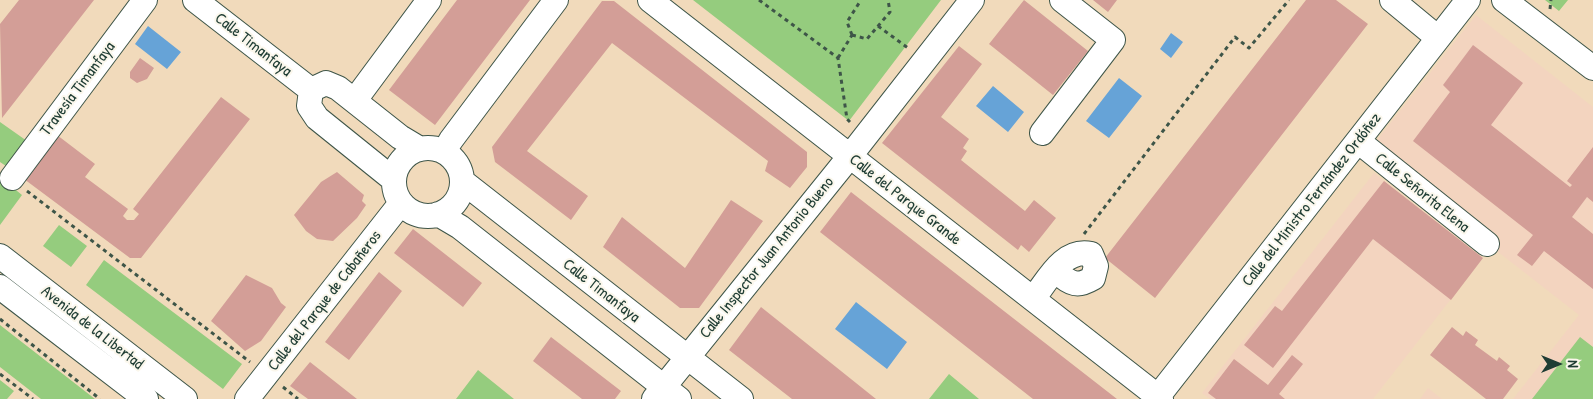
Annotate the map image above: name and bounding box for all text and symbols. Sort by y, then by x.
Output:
street label: Calle Timanfaya [211,9,295,81]
street label: Travesía Timanfaya [36,38,120,140]
street label: Calle del Ministro Fernández Ordóñez [1238,109,1386,291]
street label: Calle Señorita Elena [1371,149,1473,237]
street label: Calle del Parque Grande [845,150,965,250]
street label: Calle Inspector Juan Antonio Bueno [696,173,838,343]
street label: Calle del Parque de Cabañeros [264,227,386,375]
street label: Calle Timanfaya [559,255,643,327]
street label: Avenida de la Libertad [37,282,147,374]
north arrow [1533,339,1583,389]
text: N [1564,360,1583,368]

